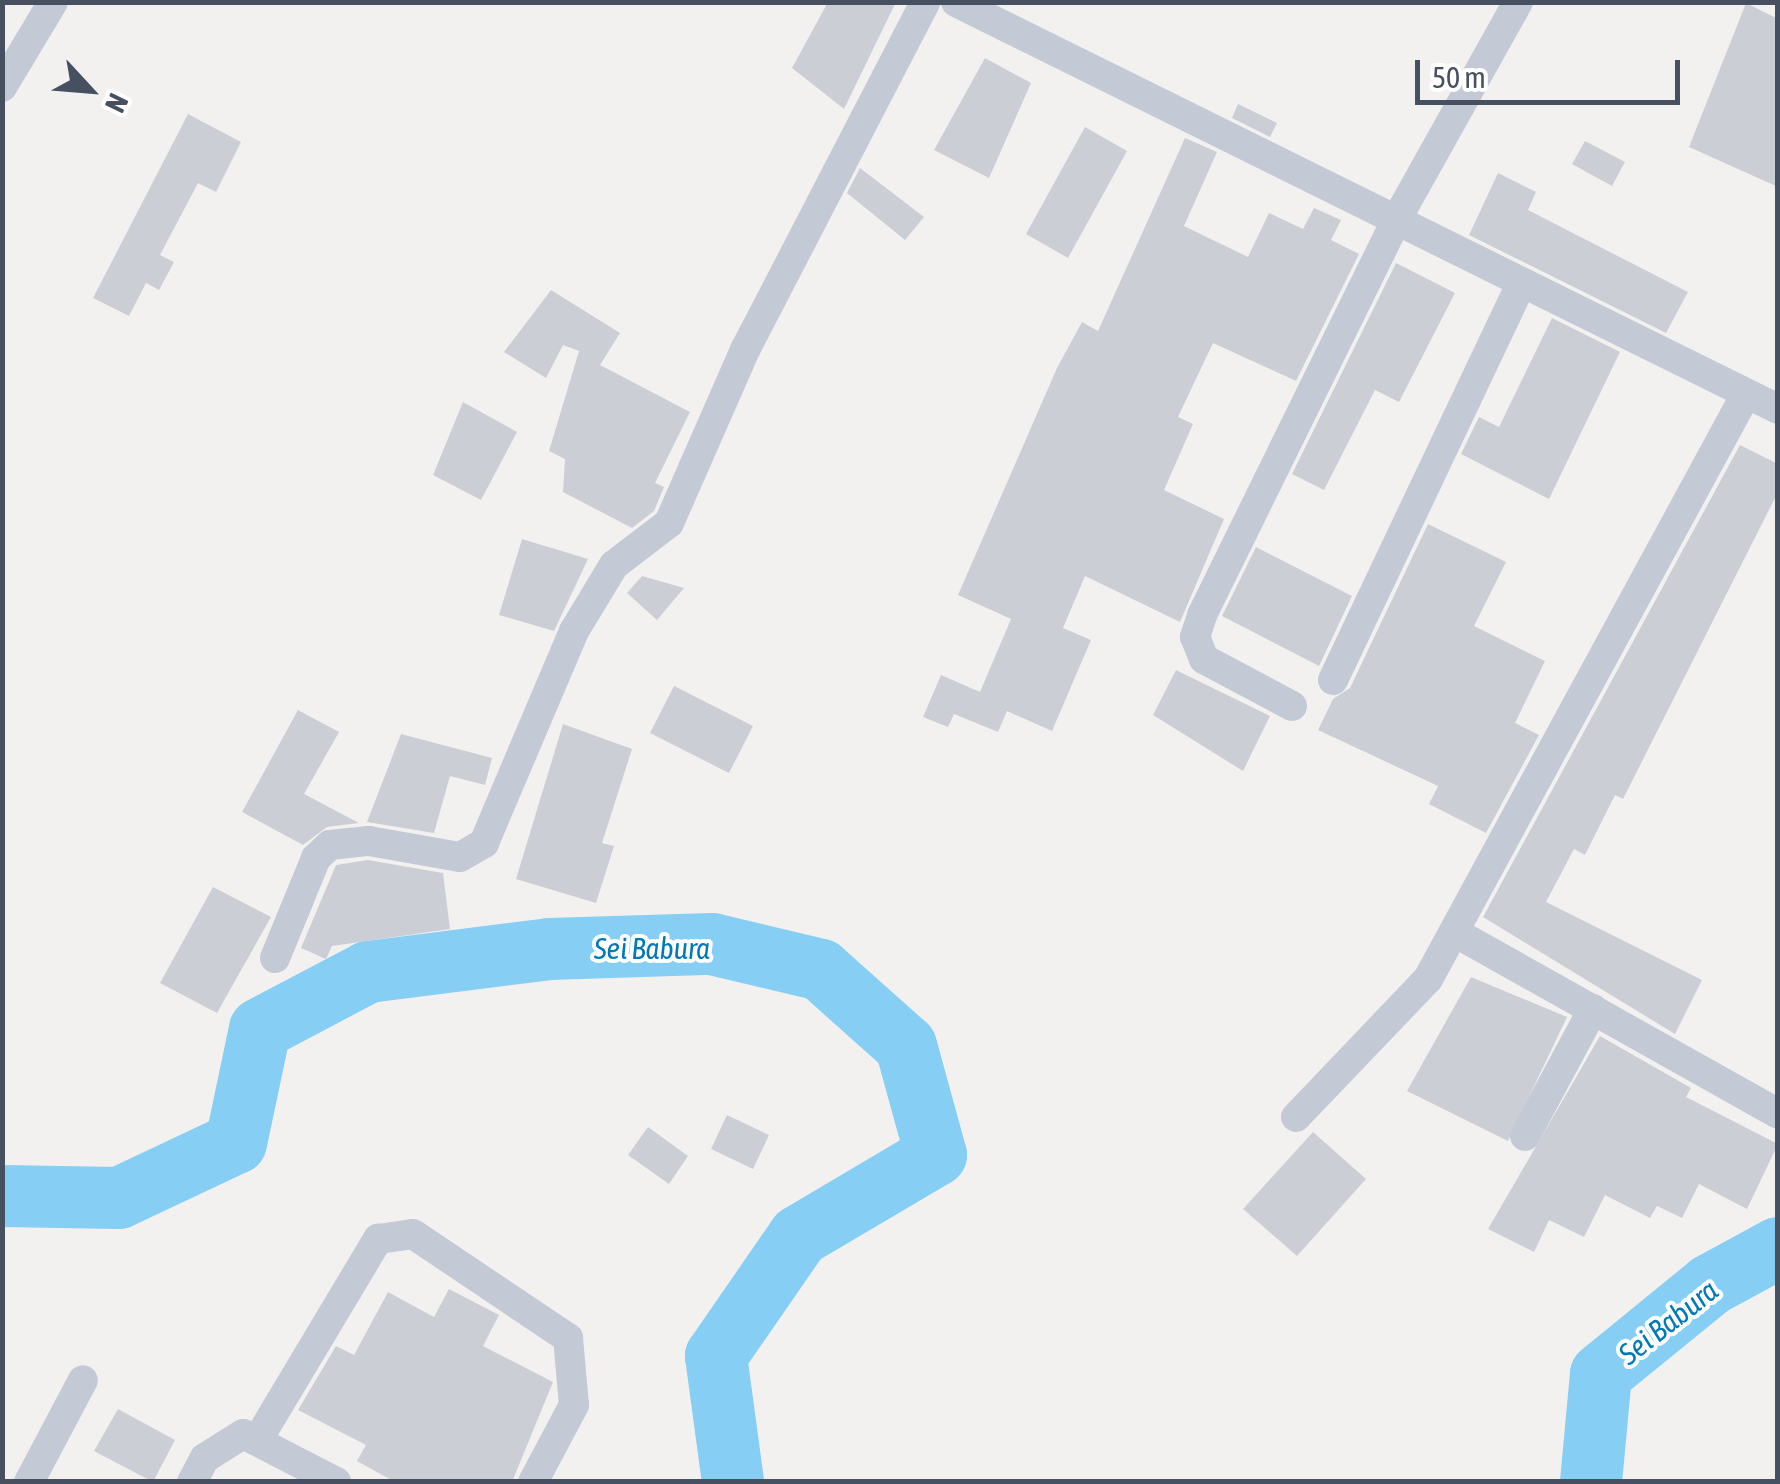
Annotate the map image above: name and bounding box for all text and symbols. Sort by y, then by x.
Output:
north arrow [40,40,140,140]
scale bar [1420,40,1685,102]
text: 50 m [1432,60,1486,94]
text: N [99,89,135,118]
water label: Sei Babura [594,930,710,966]
water label: Sei Babura [1611,1272,1725,1372]

